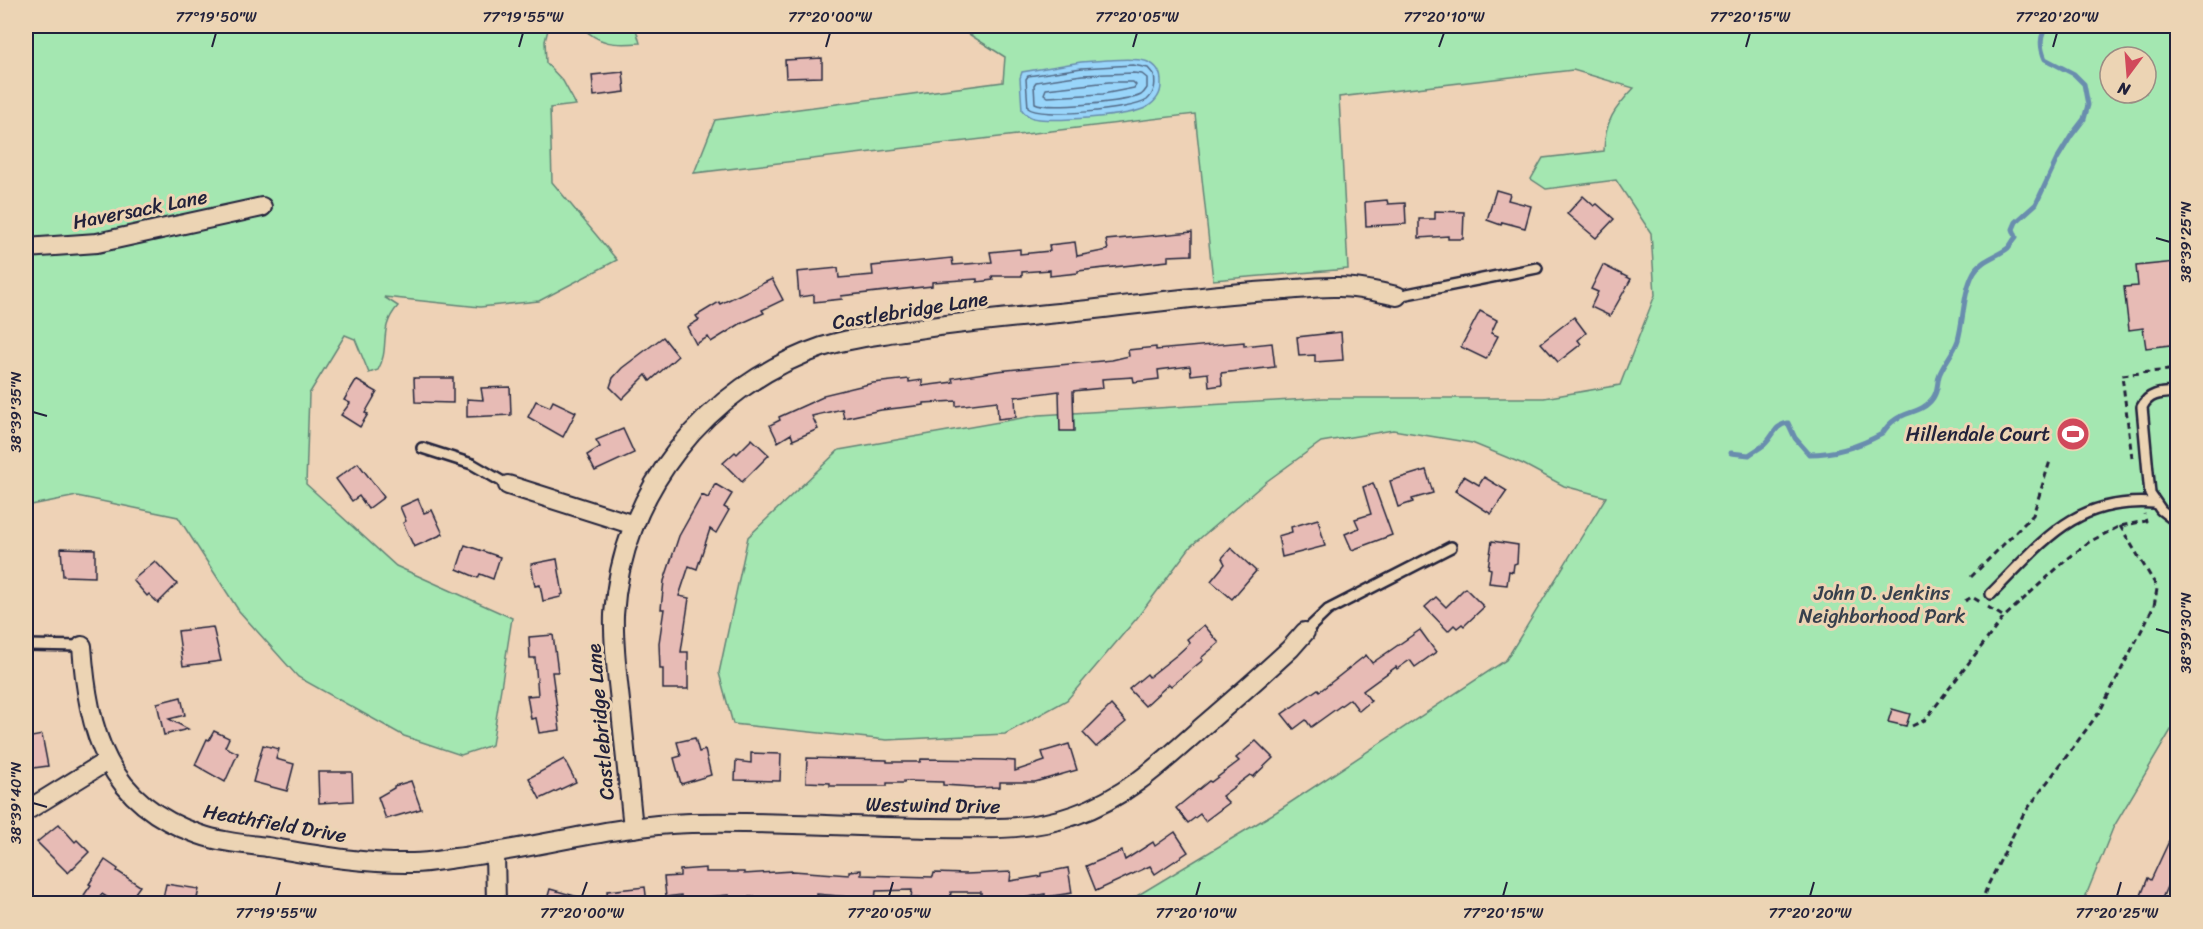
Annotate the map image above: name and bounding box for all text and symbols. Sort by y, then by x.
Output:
text: 77°19'50"W [175,4,257,30]
text: 77°19'55"W [483,4,564,30]
text: 77°20'00"W [788,4,872,30]
text: 77°20'05"W [1095,4,1179,30]
text: 77°20'10"W [1404,4,1485,30]
text: 77°20'15"W [1710,4,1791,30]
text: 77°20'20"W [2015,4,2099,30]
north arrow [2098,45,2158,105]
text: N [2114,73,2134,105]
street label: Haversack Lane [70,179,210,240]
text: 38°39'25"N [2173,201,2199,283]
street label: Castlebridge Lane [830,281,991,340]
text: 38°39'35"N [3,371,29,452]
sports icon: Hillendale Court [2055,416,2091,452]
place label: Hillendale Court [1906,417,2050,452]
park label: John D. Jenkins Neighborhood Park [1799,576,1966,634]
text: 38°39'30"N [2173,592,2199,674]
street label: Castlebridge Lane [576,642,625,802]
text: 38°39'40"N [3,761,29,844]
street label: Westwind Drive [865,787,1001,824]
street label: Heathfield Drive [201,794,349,853]
text: 77°19'55"W [236,900,317,926]
text: 77°20'00"W [540,900,624,926]
text: 77°20'05"W [847,900,931,926]
text: 77°20'10"W [1156,900,1237,926]
text: 77°20'15"W [1463,900,1544,926]
text: 77°20'20"W [1768,900,1852,926]
text: 77°20'25"W [2076,900,2159,926]

